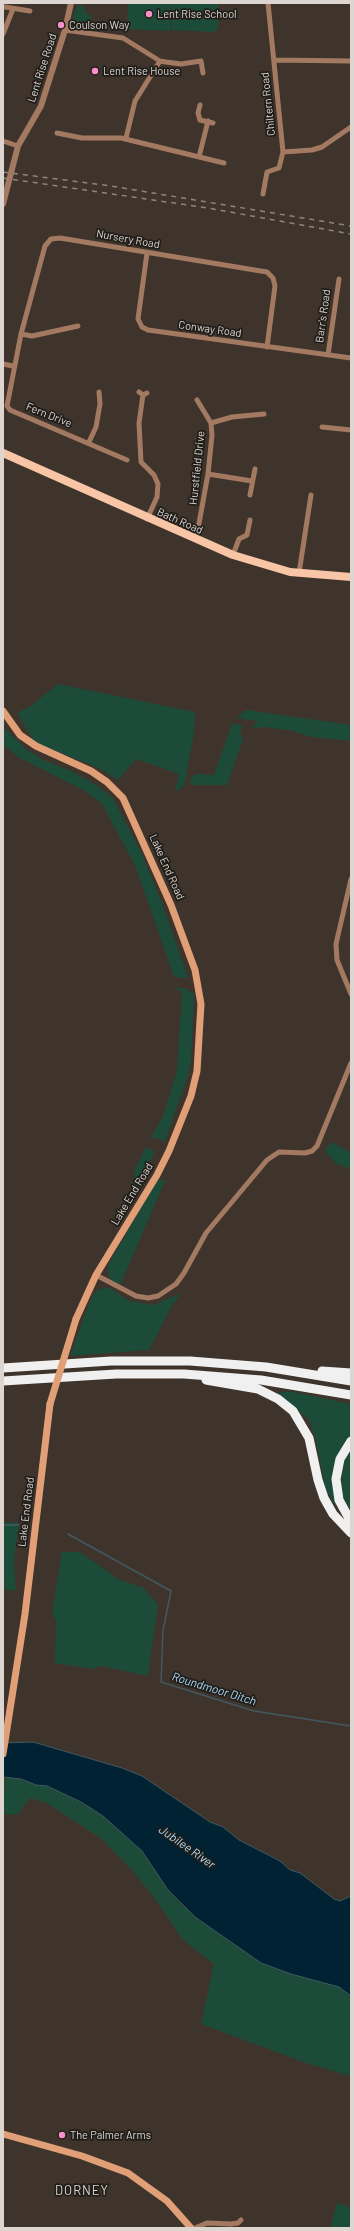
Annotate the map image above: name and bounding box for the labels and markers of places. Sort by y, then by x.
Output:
place label: Lent Rise School [157,7,237,21]
marker: Lent Rise School [144,9,154,19]
place label: Coulson Way [69,18,129,32]
marker: Coulson Way [56,20,66,30]
place label: Lent Rise House [103,64,180,78]
marker: Lent Rise House [90,66,100,76]
place label: The Palmer Arms [70,2128,151,2142]
marker: The Palmer Arms [57,2130,67,2140]

